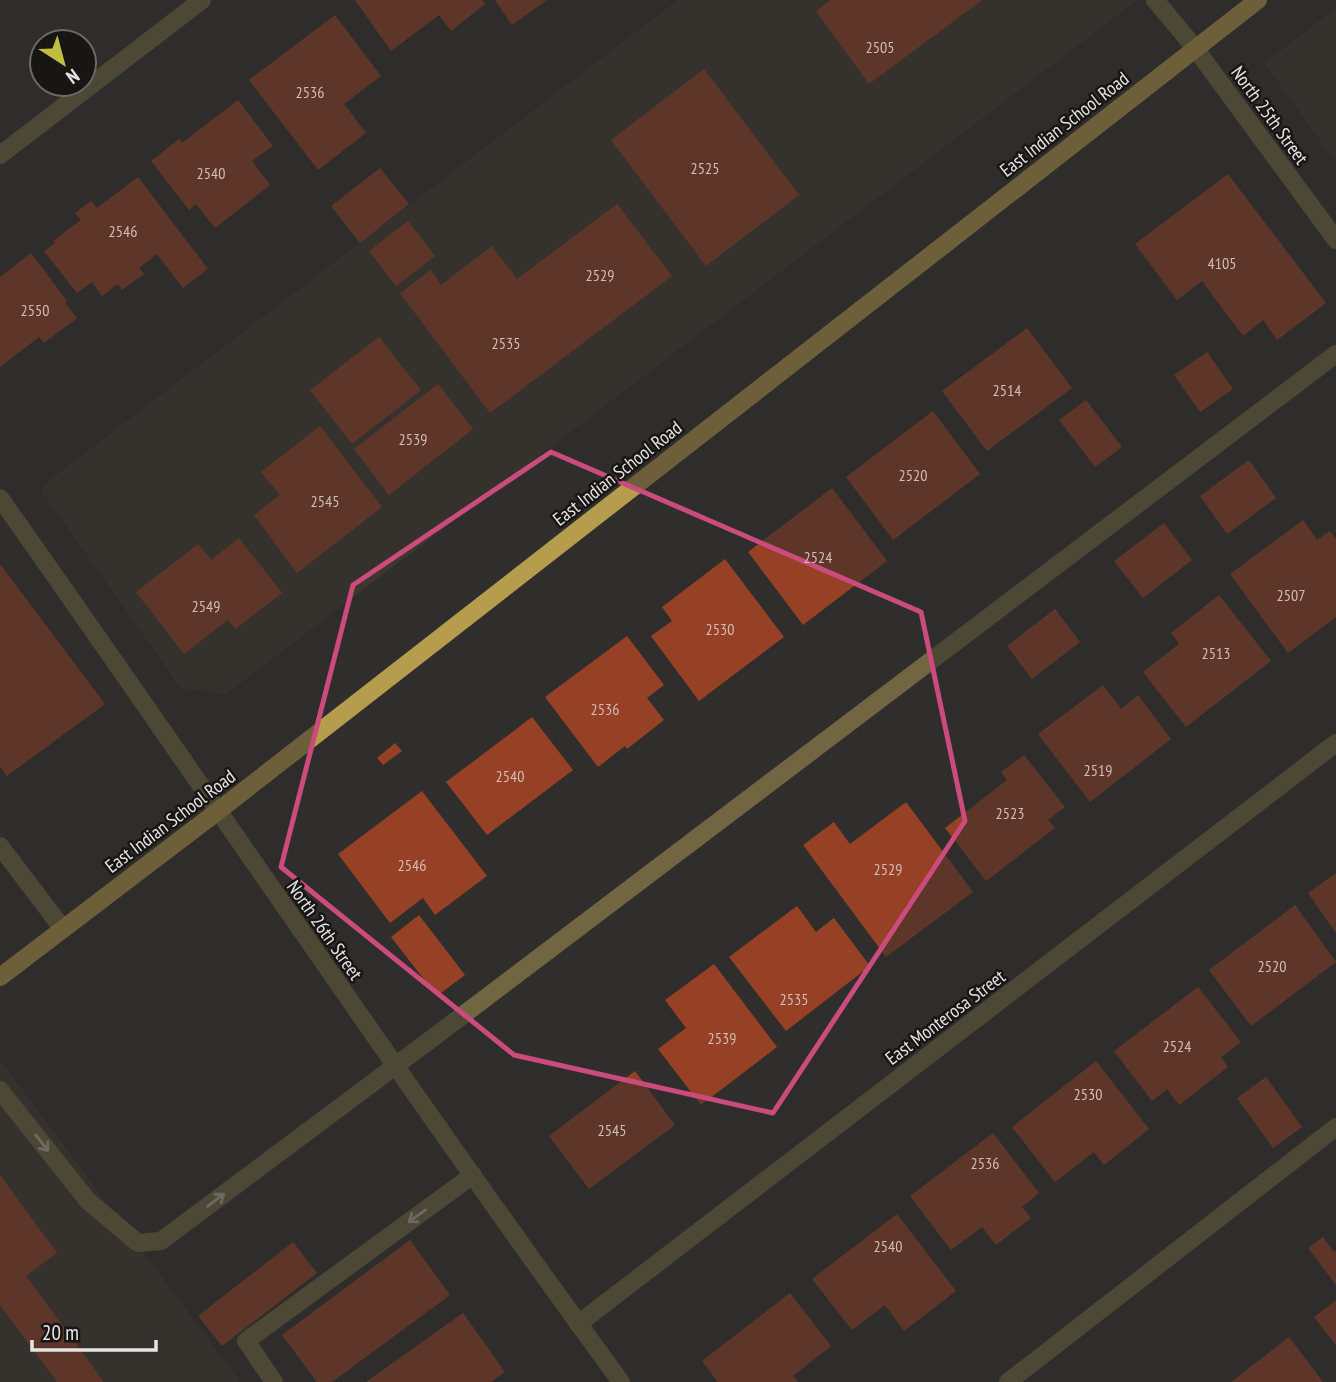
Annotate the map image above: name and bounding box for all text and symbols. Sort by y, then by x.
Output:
north arrow [28,28,98,98]
house number: 2505 [866,37,894,57]
street label: North 25th Street [1226,61,1314,170]
text: N [62,64,84,89]
street label: East Indian School Road [995,66,1133,182]
house number: 2536 [296,82,324,102]
house number: 2525 [691,158,719,178]
house number: 2540 [197,163,225,183]
house number: 2546 [109,221,137,241]
house number: 4105 [1208,253,1236,273]
house number: 2529 [586,265,614,285]
house number: 2550 [21,300,49,320]
house number: 2535 [492,333,520,353]
house number: 2514 [993,380,1021,400]
street label: East Indian School Road [548,415,686,531]
house number: 2539 [399,429,427,449]
house number: 2520 [899,465,927,485]
house number: 2545 [311,491,339,511]
house number: 2524 [804,547,832,567]
house number: 2507 [1277,585,1305,605]
house number: 2549 [192,596,220,616]
house number: 2530 [706,619,734,639]
house number: 2513 [1202,643,1230,663]
house number: 2536 [591,699,619,719]
house number: 2519 [1084,760,1112,780]
street label: East Indian School Road [100,764,240,878]
house number: 2540 [496,766,524,786]
house number: 2523 [996,803,1024,823]
house number: 2546 [398,855,426,875]
house number: 2529 [874,859,902,879]
street label: North 26th Street [282,876,368,985]
house number: 2520 [1258,956,1286,976]
street label: East Monterosa Street [880,964,1010,1070]
house number: 2535 [780,989,808,1009]
house number: 2539 [708,1028,736,1048]
house number: 2524 [1163,1036,1191,1056]
house number: 2530 [1074,1084,1102,1104]
house number: 2545 [598,1120,626,1140]
one-way arrow [35,1134,50,1152]
house number: 2536 [971,1153,999,1173]
one-way arrow [206,1193,225,1207]
one-way arrow [409,1208,427,1223]
house number: 2540 [874,1236,902,1256]
scale bar [32,1308,156,1352]
text: 20 m [42,1319,79,1346]

